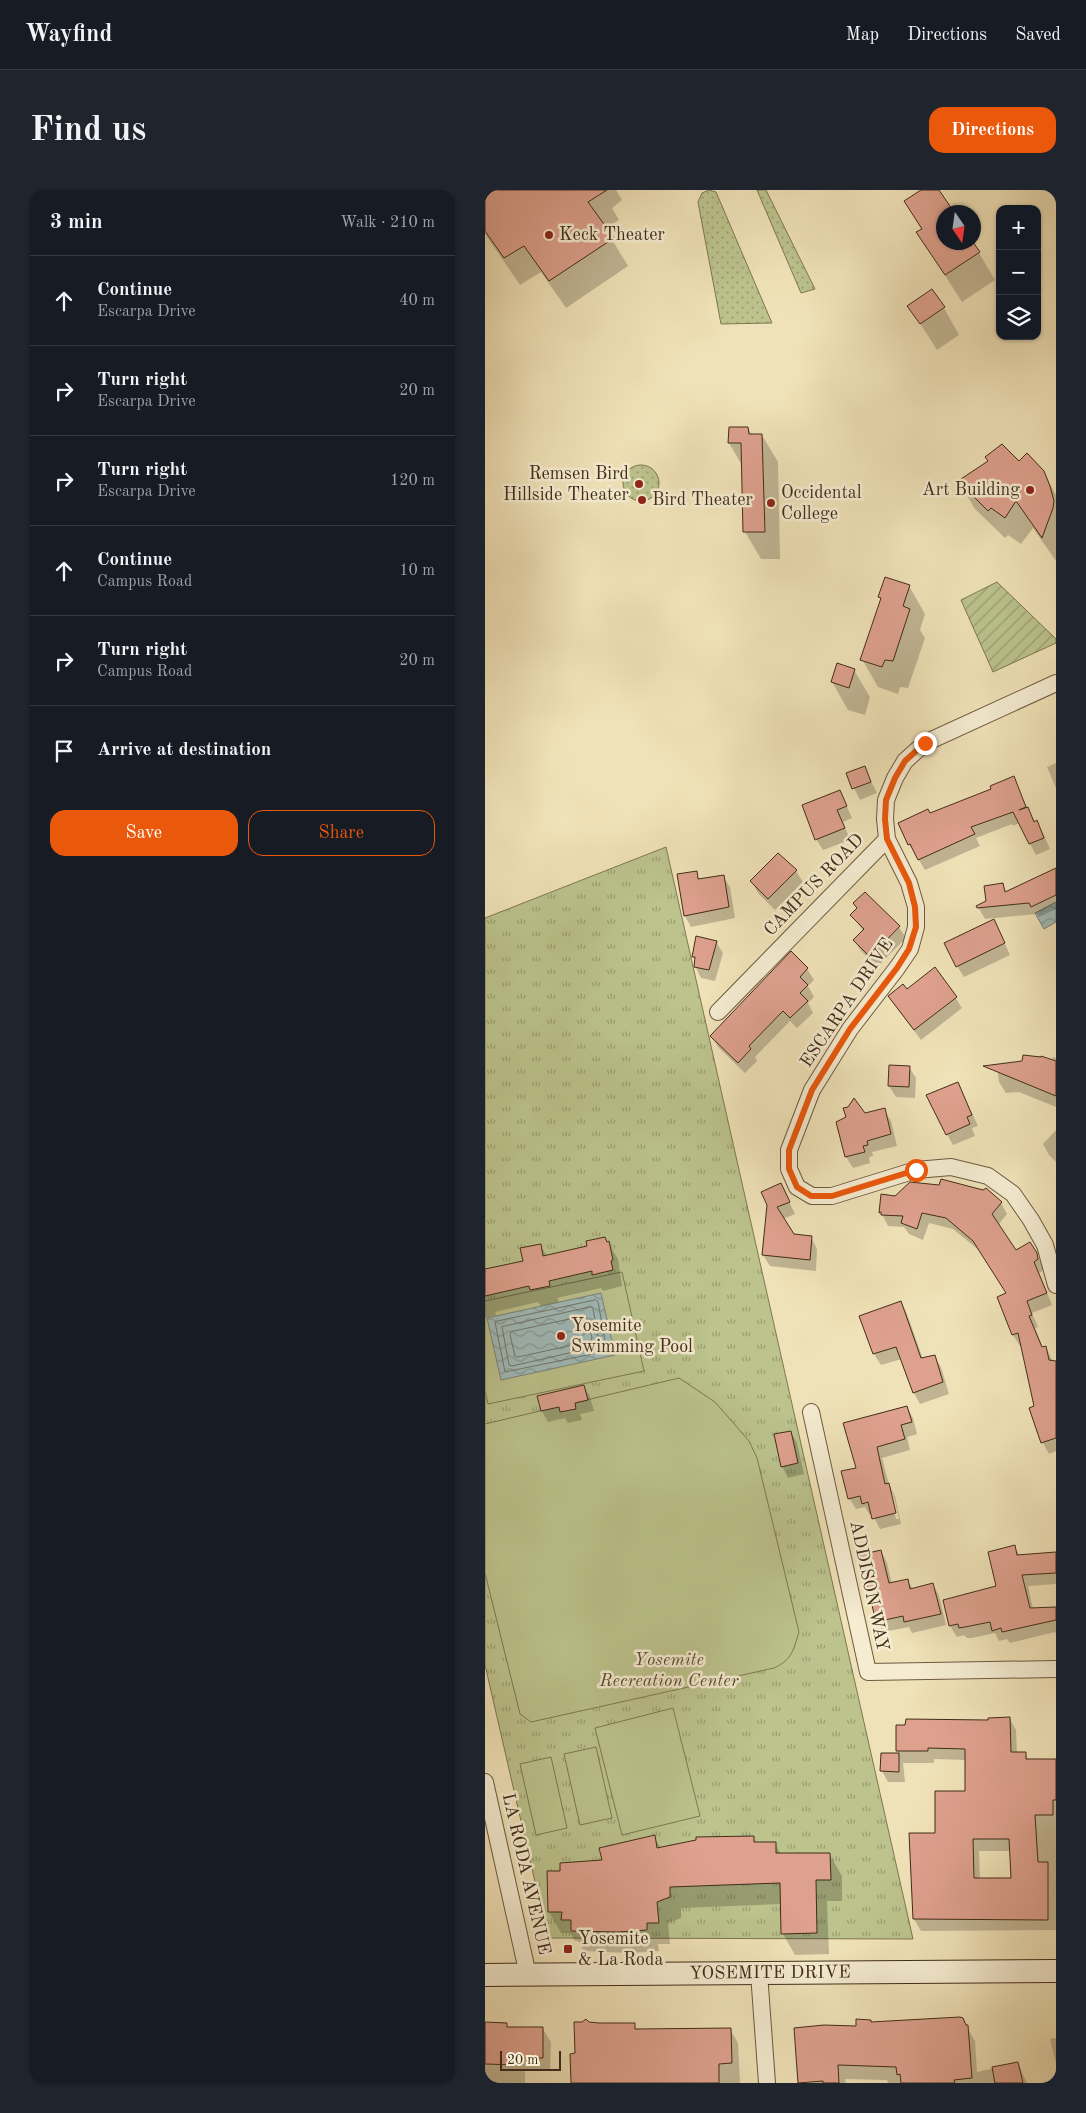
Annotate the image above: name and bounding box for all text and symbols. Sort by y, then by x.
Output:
text: Wayfind [25,23,112,47]
text: Map [846,26,879,44]
text: Directions [907,26,987,44]
text: Saved [1015,26,1061,44]
button: Directions [929,107,1056,153]
text: Find us [30,113,146,148]
north arrow [936,205,981,250]
map controls [996,205,1041,340]
button: + [996,205,1041,250]
text: 3 min [50,212,103,233]
text: Walk · 210 m [340,215,435,231]
place label: Keck Theater [559,226,666,244]
marker: Keck Theater [543,229,555,241]
button: − [996,250,1041,295]
text: Continue [97,281,172,300]
icon: ahead [50,287,78,315]
text: 40 m [399,293,435,309]
button: layers [996,295,1041,340]
text: Escarpa Drive [97,304,196,320]
text: Turn right [97,371,187,390]
icon: right [50,377,78,405]
text: 20 m [399,383,435,399]
text: Escarpa Drive [97,394,196,410]
text: Turn right [97,461,187,480]
place label: Remsen Bird Hillside Theater [503,465,630,504]
icon: right [50,467,78,495]
text: 120 m [390,473,435,489]
marker: Remsen Bird Hillside Theater [633,478,645,490]
place label: Art Building [922,481,1020,499]
text: Escarpa Drive [97,484,196,500]
place label: Occidental College [781,484,862,523]
marker: Art Building [1024,484,1036,496]
place label: Bird Theater [652,491,753,509]
marker: Bird Theater [636,494,648,506]
marker: Occidental College [765,497,777,509]
text: Continue [97,551,172,570]
icon: ahead [50,557,78,585]
text: 10 m [399,563,435,579]
text: Campus Road [97,574,192,590]
text: Turn right [97,641,187,660]
icon: right [50,647,78,675]
text: 20 m [399,653,435,669]
text: Campus Road [97,664,192,680]
route end [914,732,937,755]
icon: arrive [50,737,78,765]
text: Arrive at destination [97,741,271,760]
button: Save [50,810,238,856]
button: Share [248,810,435,856]
street label: CAMPUS ROAD [761,830,867,940]
street label: ESCARPA DRIVE [797,935,897,1071]
route start [905,1159,928,1182]
place label: Yosemite Swimming Pool [571,1317,693,1356]
marker: Yosemite Swimming Pool [555,1330,567,1342]
street label: ADDISON WAY [846,1519,892,1653]
park label: Yosemite Recreation Center [599,1651,740,1690]
street label: LA RODA AVENUE [499,1791,553,1957]
place label: Yosemite & La Roda [578,1930,663,1969]
marker: Yosemite & La Roda [562,1943,574,1955]
street label: YOSEMITE DRIVE [689,1963,851,1983]
scale bar [500,2048,561,2071]
text: 20 m [507,2053,538,2067]

